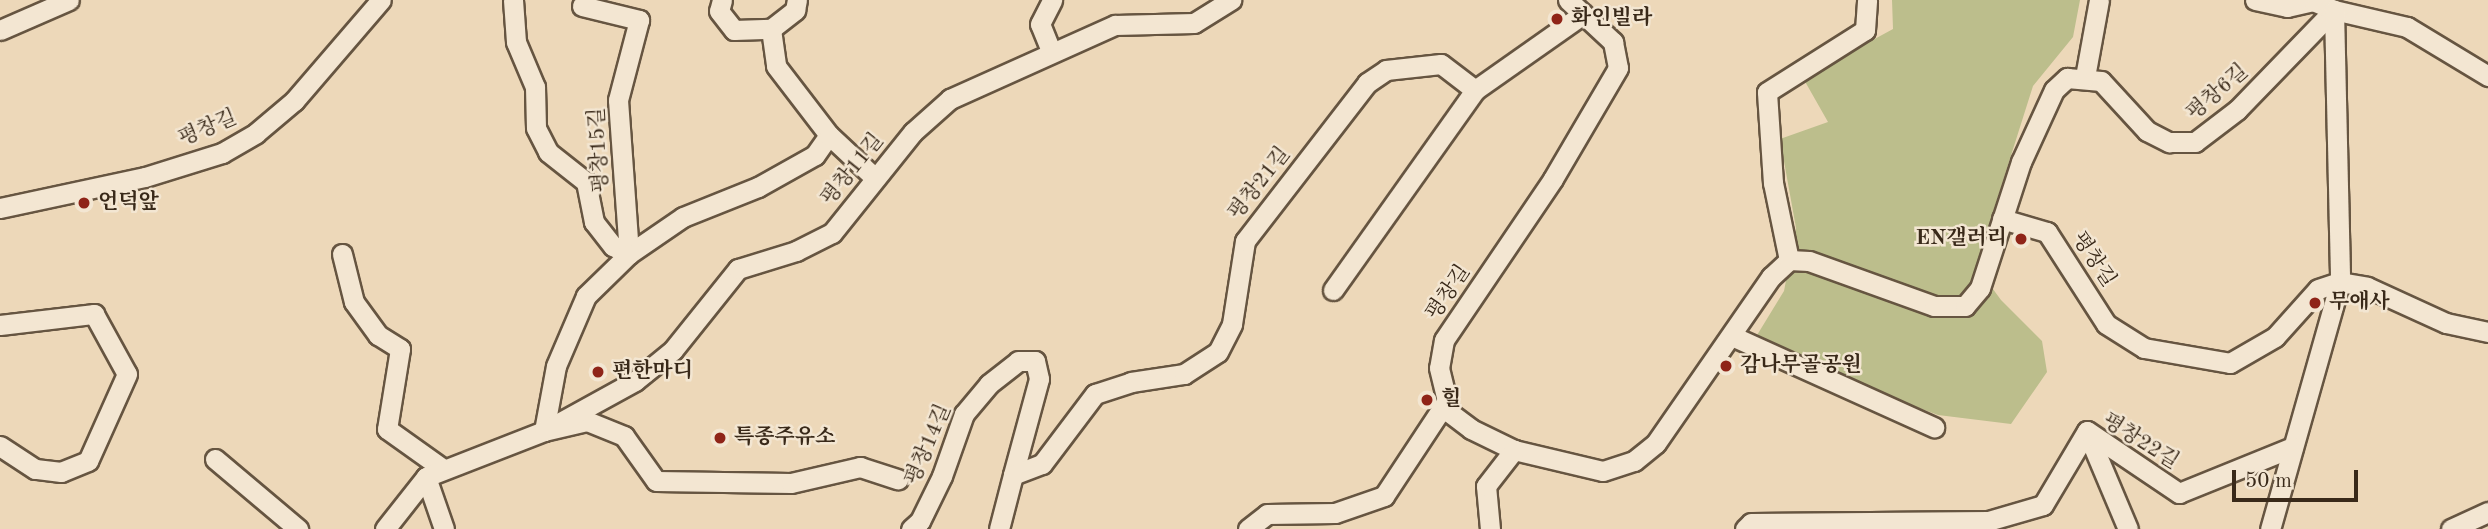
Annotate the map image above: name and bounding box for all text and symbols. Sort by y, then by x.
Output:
place label: 화인빌라 [1571,6,1652,32]
marker: 화인빌라 [1549,11,1565,27]
street label: 평창6길 [2182,60,2254,126]
street label: 평창길 [175,106,241,152]
street label: 평창15길 [585,107,615,193]
street label: 평창11길 [816,129,890,211]
street label: 평창21길 [1224,143,1296,225]
place label: 언덕앞 [98,190,159,216]
marker: 언덕앞 [76,195,92,211]
place label: EN갤러리 [1916,226,2007,252]
street label: 평창길 [2066,228,2120,292]
marker: EN갤러리 [2013,231,2029,247]
street label: 평창길 [1422,261,1476,325]
place label: 무애사 [2329,290,2390,316]
marker: 무애사 [2307,295,2323,311]
place label: 감나무골공원 [1740,353,1862,379]
marker: 감나무골공원 [1718,358,1734,374]
place label: 편한마디 [612,359,693,385]
marker: 편한마디 [590,364,606,380]
place label: 힐 [1441,387,1461,413]
marker: 힐 [1419,392,1435,408]
street label: 평창14길 [901,401,957,489]
street label: 평창22길 [2097,409,2183,475]
place label: 특종주유소 [734,425,835,451]
marker: 특종주유소 [712,430,728,446]
scale bar [2236,456,2362,500]
text: 50 m [2245,471,2292,492]

